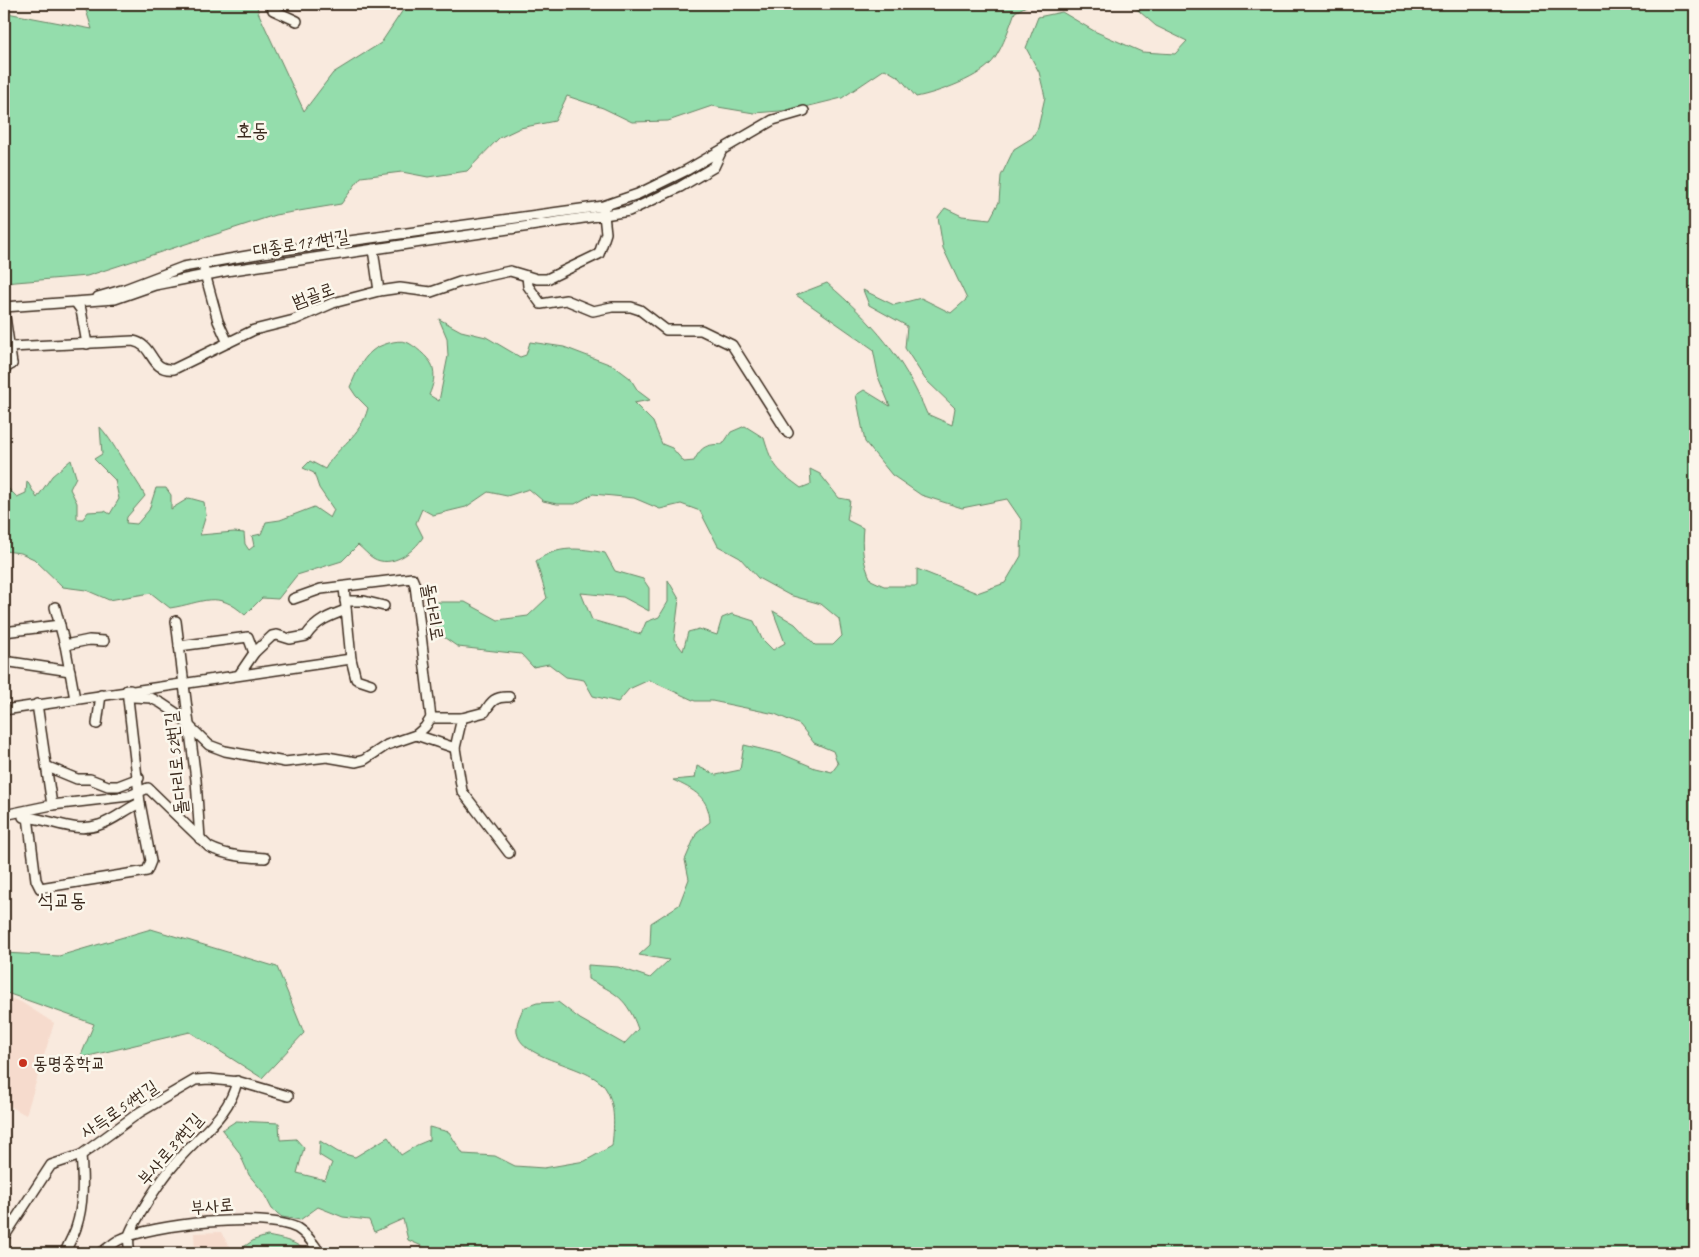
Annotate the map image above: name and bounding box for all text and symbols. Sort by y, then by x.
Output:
district label: 호동 [236,118,268,143]
street label: 대종로171번길 [252,224,351,261]
street label: 범골로 [289,277,337,313]
street label: 돌다리로 [417,582,449,642]
street label: 돌다리로52번길 [160,710,192,815]
district label: 석교동 [38,888,86,913]
place label: 동명중학교 [33,1052,105,1074]
marker: 동명중학교 [17,1057,29,1069]
street label: 사득로54번길 [76,1075,162,1143]
street label: 부사로39번길 [133,1108,208,1190]
street label: 부사로 [189,1193,235,1219]

